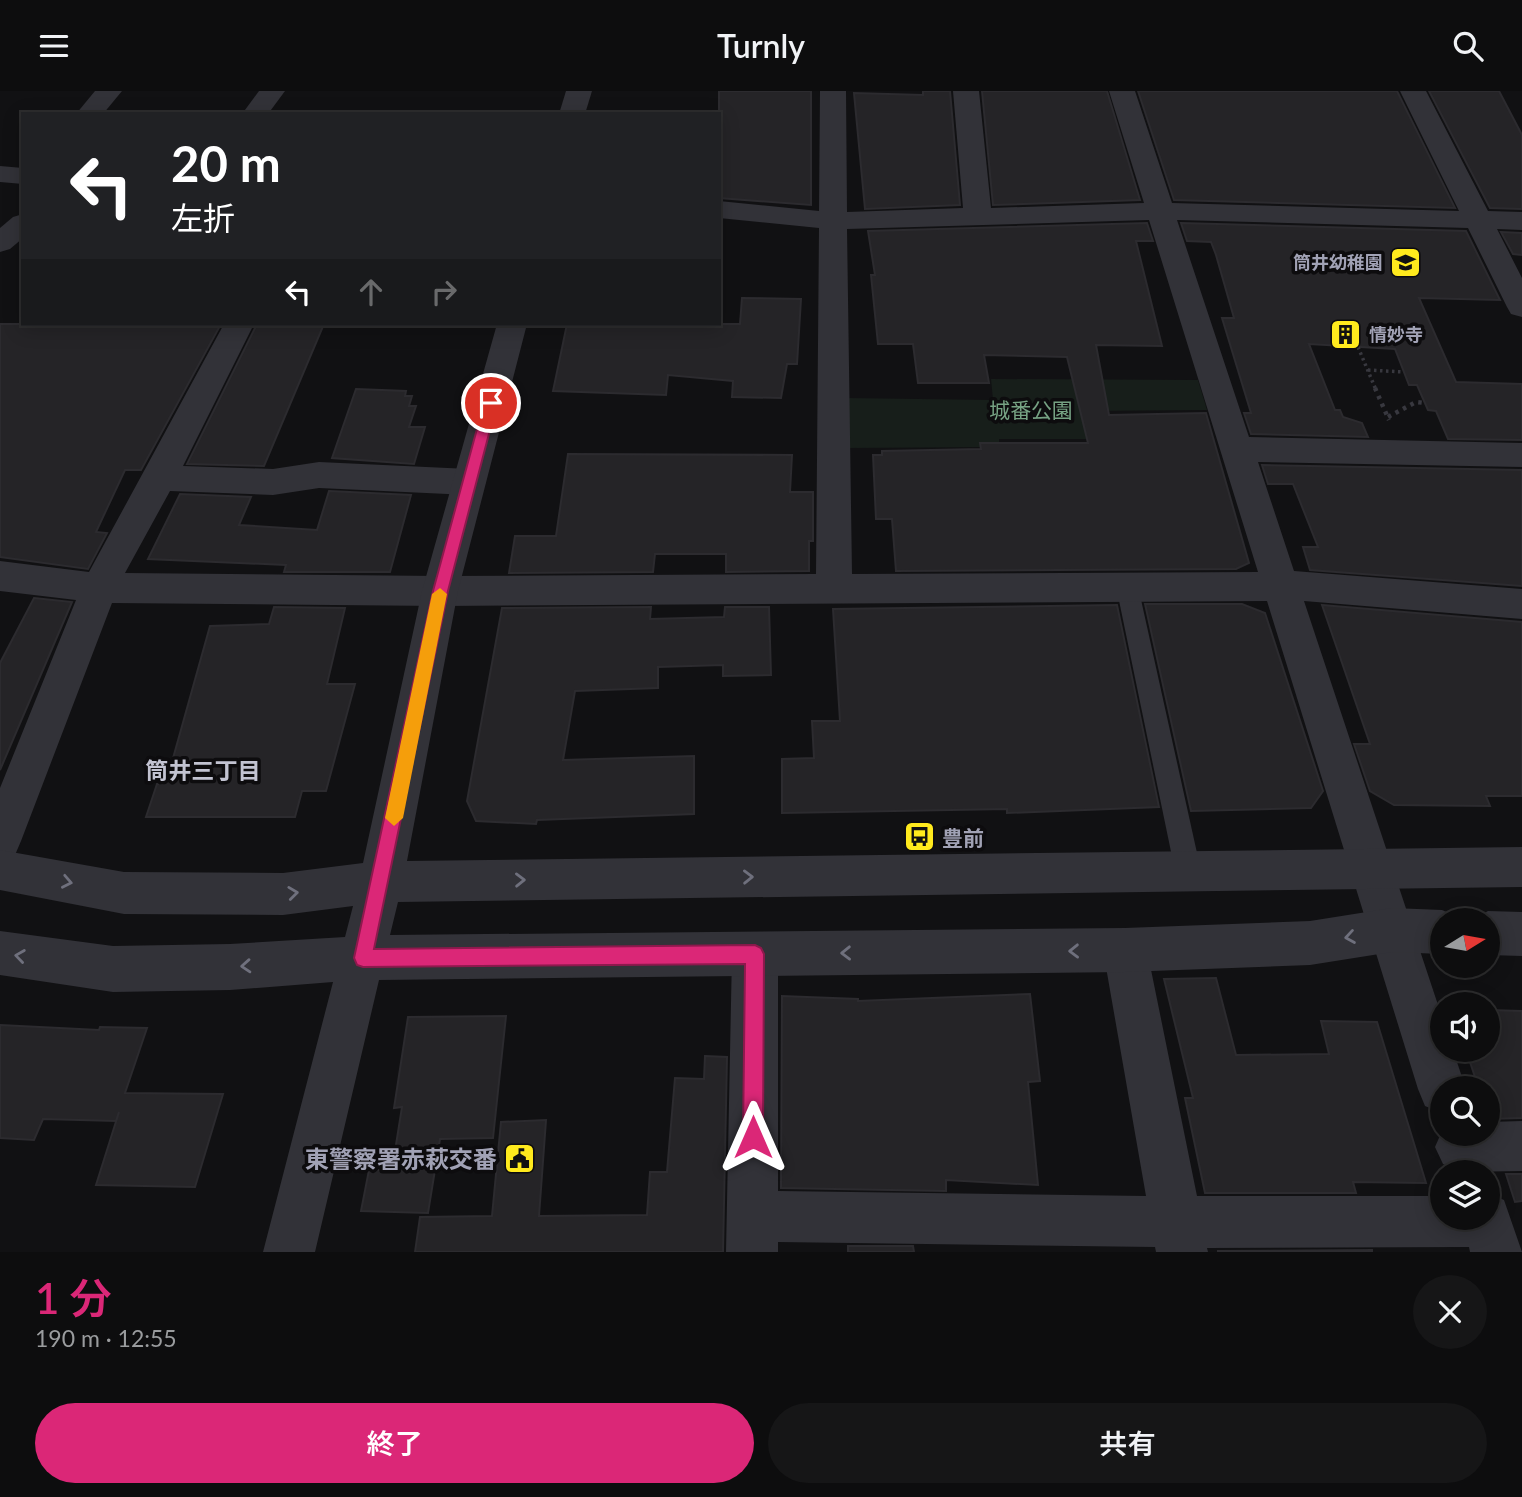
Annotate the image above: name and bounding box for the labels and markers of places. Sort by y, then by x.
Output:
school or university icon: 筒井幼稚園 [1389,245,1423,279]
place label: 筒井幼稚園 [1293,251,1383,273]
building icon: 情妙寺 [1329,317,1363,351]
place label: 情妙寺 [1369,323,1423,345]
pin [461,373,521,433]
bus stop icon: 豊前 [902,820,936,854]
place label: 豊前 [942,825,984,850]
public building icon: 東警察署赤萩交番 [503,1141,537,1175]
place label: 東警察署赤萩交番 [305,1144,497,1173]

